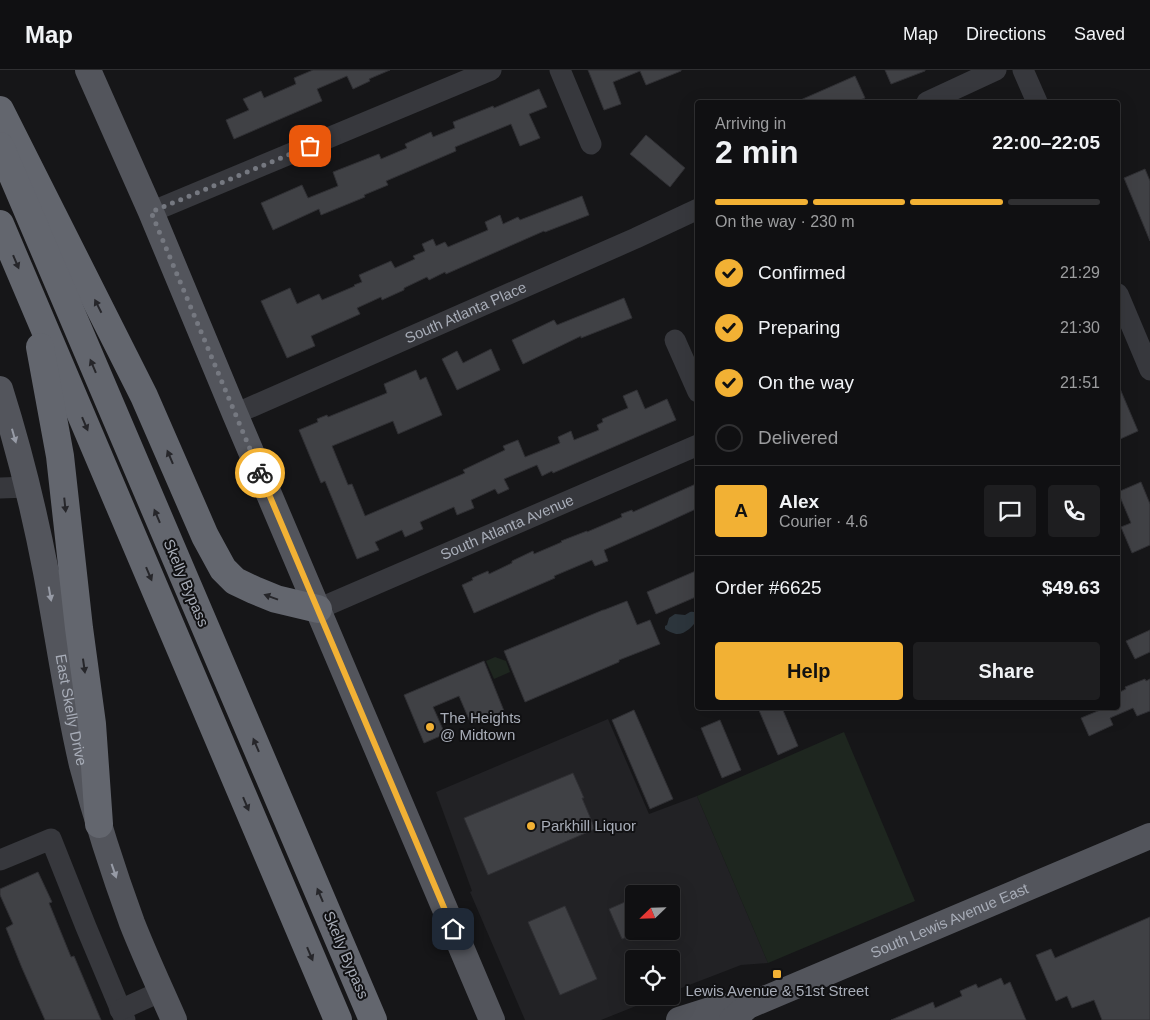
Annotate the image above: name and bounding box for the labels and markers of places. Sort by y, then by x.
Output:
pin [289,125,331,167]
place label: The Heights @ Midtown [440,709,521,743]
marker: The Heights @ Midtown [424,721,436,733]
place label: Parkhill Liquor [541,817,636,834]
marker: Parkhill Liquor [525,820,537,832]
pin [432,908,474,950]
marker: Lewis Avenue & 51st Street [771,968,783,980]
place label: Lewis Avenue & 51st Street [685,982,869,999]

